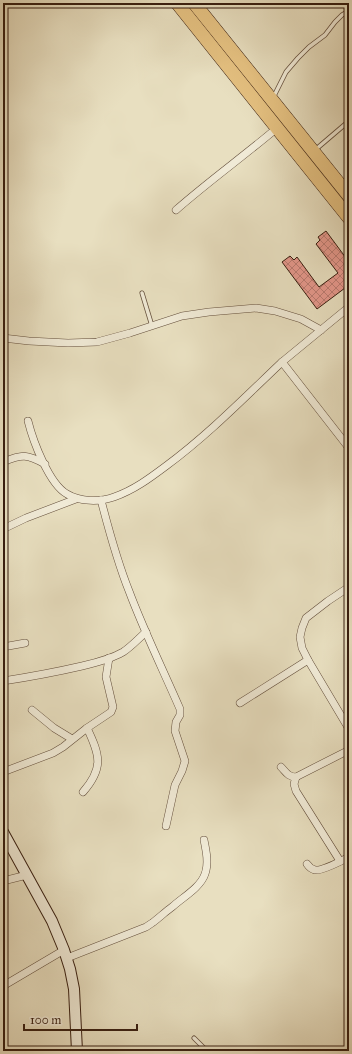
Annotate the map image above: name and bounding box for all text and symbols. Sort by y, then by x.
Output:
scale bar [24,1006,137,1032]
text: 100 m [30,1013,61,1027]

